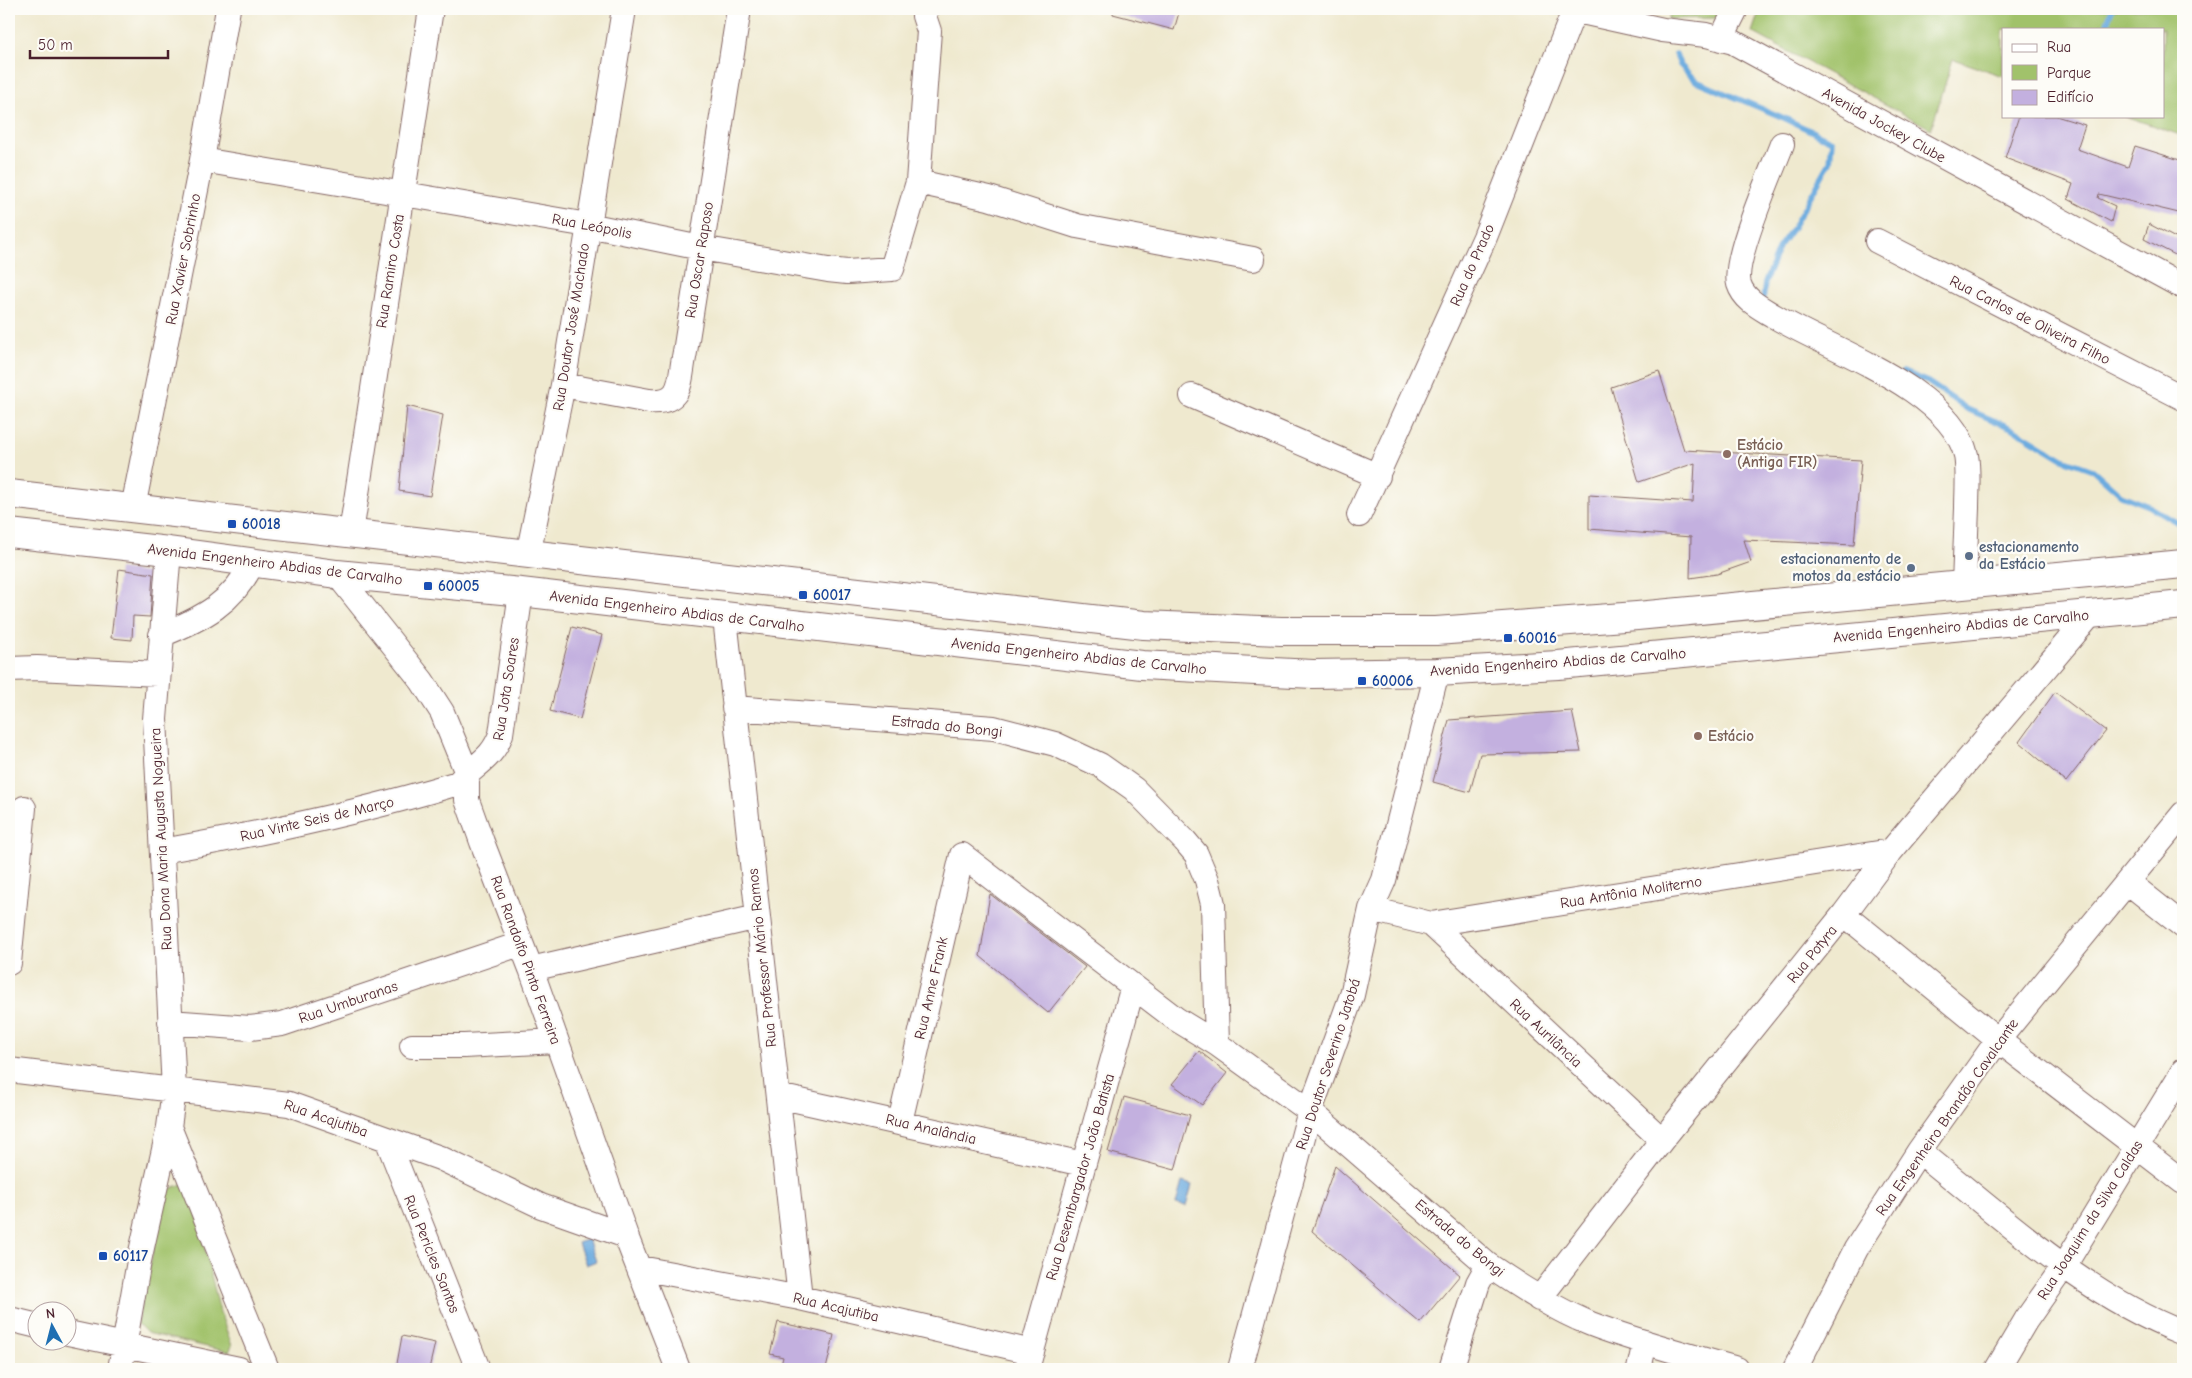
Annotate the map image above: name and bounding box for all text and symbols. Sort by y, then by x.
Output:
scale bar [30,28,168,60]
legend [2002,28,2164,118]
text: 50 m [38,36,73,54]
text: Rua [2047,38,2071,56]
text: Parque [2047,64,2092,82]
street label: Avenida Jockey Clube [1819,84,1949,167]
text: Edifício [2047,88,2094,106]
street label: Rua Xavier Sobrinho [161,192,205,326]
street label: Rua Oscar Raposo [681,200,717,319]
street label: Rua Leópolis [551,209,633,243]
street label: Rua Ramiro Costa [372,213,408,329]
street label: Rua do Prado [1446,221,1498,309]
street label: Rua Doutor José Machado [549,242,593,412]
street label: Rua Carlos de Oliveira Filho [1947,272,2113,368]
place label: Estácio (Antiga FIR) [1737,436,1817,471]
marker: Estácio (Antiga FIR) [1721,448,1733,460]
place label: 60018 [242,515,281,533]
marker: 60018 [226,518,238,530]
place label: estacionamento da Estácio [1979,538,2079,573]
street label: Avenida Engenheiro Abdias de Carvalho [146,539,404,589]
place label: estacionamento de motos da estácio [1781,550,1901,585]
marker: estacionamento da Estácio [1963,550,1975,562]
marker: estacionamento de motos da estácio [1905,562,1917,574]
place label: 60005 [438,577,480,595]
marker: 60005 [422,580,434,592]
street label: Avenida Engenheiro Abdias de Carvalho [548,586,806,636]
place label: 60017 [813,586,851,604]
marker: 60017 [797,589,809,601]
street label: Avenida Engenheiro Abdias de Carvalho [1832,606,2090,646]
place label: 60016 [1518,629,1557,647]
marker: 60016 [1502,632,1514,644]
street label: Avenida Engenheiro Abdias de Carvalho [950,634,1208,678]
street label: Rua Jota Soares [489,636,523,742]
street label: Avenida Engenheiro Abdias de Carvalho [1429,644,1687,680]
place label: 60006 [1372,672,1414,690]
marker: 60006 [1356,675,1368,687]
street label: Estrada do Bongi [891,711,1003,741]
street label: Rua Dona Maria Augusta Nogueira [146,727,176,951]
place label: Estácio [1708,727,1754,745]
marker: Estácio [1692,730,1704,742]
street label: Rua Vinte Seis de Março [238,793,396,845]
street label: Rua Professor Mário Ramos [744,868,780,1048]
street label: Rua Antônia Moliterno [1559,872,1703,912]
street label: Rua Randolfo Pinto Ferreira [487,873,565,1047]
street label: Rua Potyra [1783,921,1841,987]
street label: Rua Anne Frank [910,934,952,1041]
street label: Rua Doutor Severino Jatobá [1292,976,1364,1152]
street label: Rua Umburanas [296,977,400,1027]
street label: Rua Aurilância [1506,995,1586,1071]
street label: Rua Engenheiro Brandão Cavalcante [1872,1015,2022,1219]
street label: Rua Desembargador João Batista [1042,1072,1118,1282]
street label: Rua Acajutiba [282,1095,370,1141]
street label: Rua Analândia [884,1110,978,1148]
street label: Rua Joaquim da Silva Caldas [2033,1137,2147,1303]
street label: Rua Pericles Santos [400,1192,464,1316]
street label: Estrada do Bongi [1412,1195,1508,1281]
place label: 60117 [113,1247,148,1265]
marker: 60117 [97,1250,109,1262]
street label: Rua Acajutiba [791,1288,881,1326]
north arrow [28,1300,78,1350]
text: N [45,1305,56,1323]

